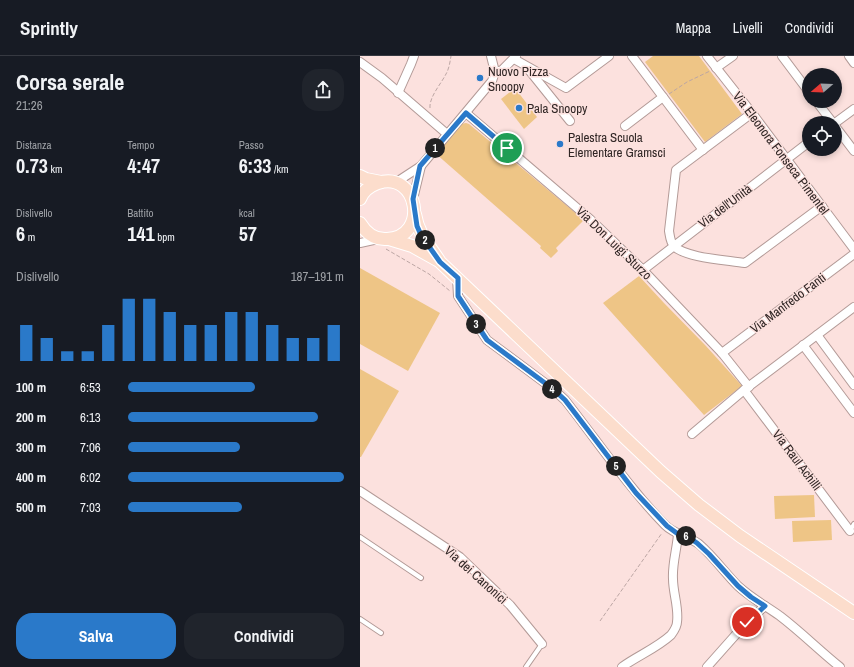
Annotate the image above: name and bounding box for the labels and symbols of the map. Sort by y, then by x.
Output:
place label: Nuovo Pizza Snoopy [488,63,549,95]
north arrow [802,68,842,108]
marker: Nuovo Pizza Snoopy [475,73,485,83]
street label: Via Eleonora Fonseca Pimentel [729,88,833,218]
place label: Pala Snoopy [527,100,588,117]
marker: Pala Snoopy [514,103,524,113]
place label: Palestra Scuola Elementare Gramsci [568,129,666,161]
pin [490,131,524,165]
pin: 1 [425,138,445,158]
marker: Palestra Scuola Elementare Gramsci [555,139,565,149]
street label: Via dell'Unità [695,180,755,232]
street label: Via Don Luigi Sturzo [573,203,655,283]
pin: 2 [415,230,435,250]
street label: Via Manfredo Fanti [747,269,829,337]
pin: 3 [466,314,486,334]
pin: 4 [542,379,562,399]
street label: Via Raul Achilli [769,426,826,494]
pin: 5 [606,456,626,476]
pin: 6 [676,526,696,546]
street label: Via dei Canonici [441,542,511,608]
pin [730,605,764,639]

